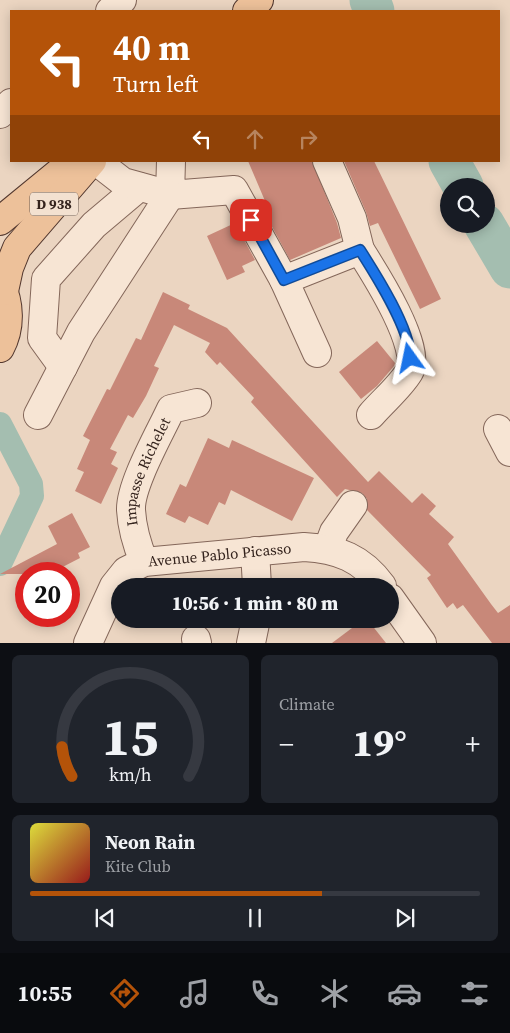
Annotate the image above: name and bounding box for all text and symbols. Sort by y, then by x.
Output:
text: 40 m [113,24,190,72]
icon: left [30,30,95,95]
text: Turn left [113,69,198,99]
icon: left [188,125,216,153]
icon: ahead [241,125,269,153]
icon: right [294,125,322,153]
map controls [440,178,495,233]
button: search [440,178,495,233]
road number: D 938 [30,192,78,215]
pin [230,199,272,241]
icon: arrive [237,206,265,234]
position arrow [383,331,435,383]
street label: Impasse Richelet [120,414,175,528]
street label: Avenue Pablo Picasso [147,537,292,572]
speed limit sign: 20 [15,562,80,627]
text: 10:56 · 1 min · 80 m [172,590,338,616]
text: Climate [279,693,335,715]
text: 15 [102,701,159,772]
text: 19° [352,717,407,769]
text: − [279,725,294,763]
text: + [465,725,480,763]
text: km/h [109,762,152,787]
text: Neon Rain [105,829,195,855]
text: Kite Club [105,855,171,877]
icon: previous [91,904,119,932]
icon: pause [241,904,269,932]
icon: next [391,904,419,932]
icon: directions [107,976,142,1011]
icon: music [177,976,212,1011]
icon: phone [247,976,282,1011]
icon: climate [317,976,352,1011]
icon: car [387,976,422,1011]
icon: filters [457,976,492,1011]
text: 10:55 [18,978,72,1008]

